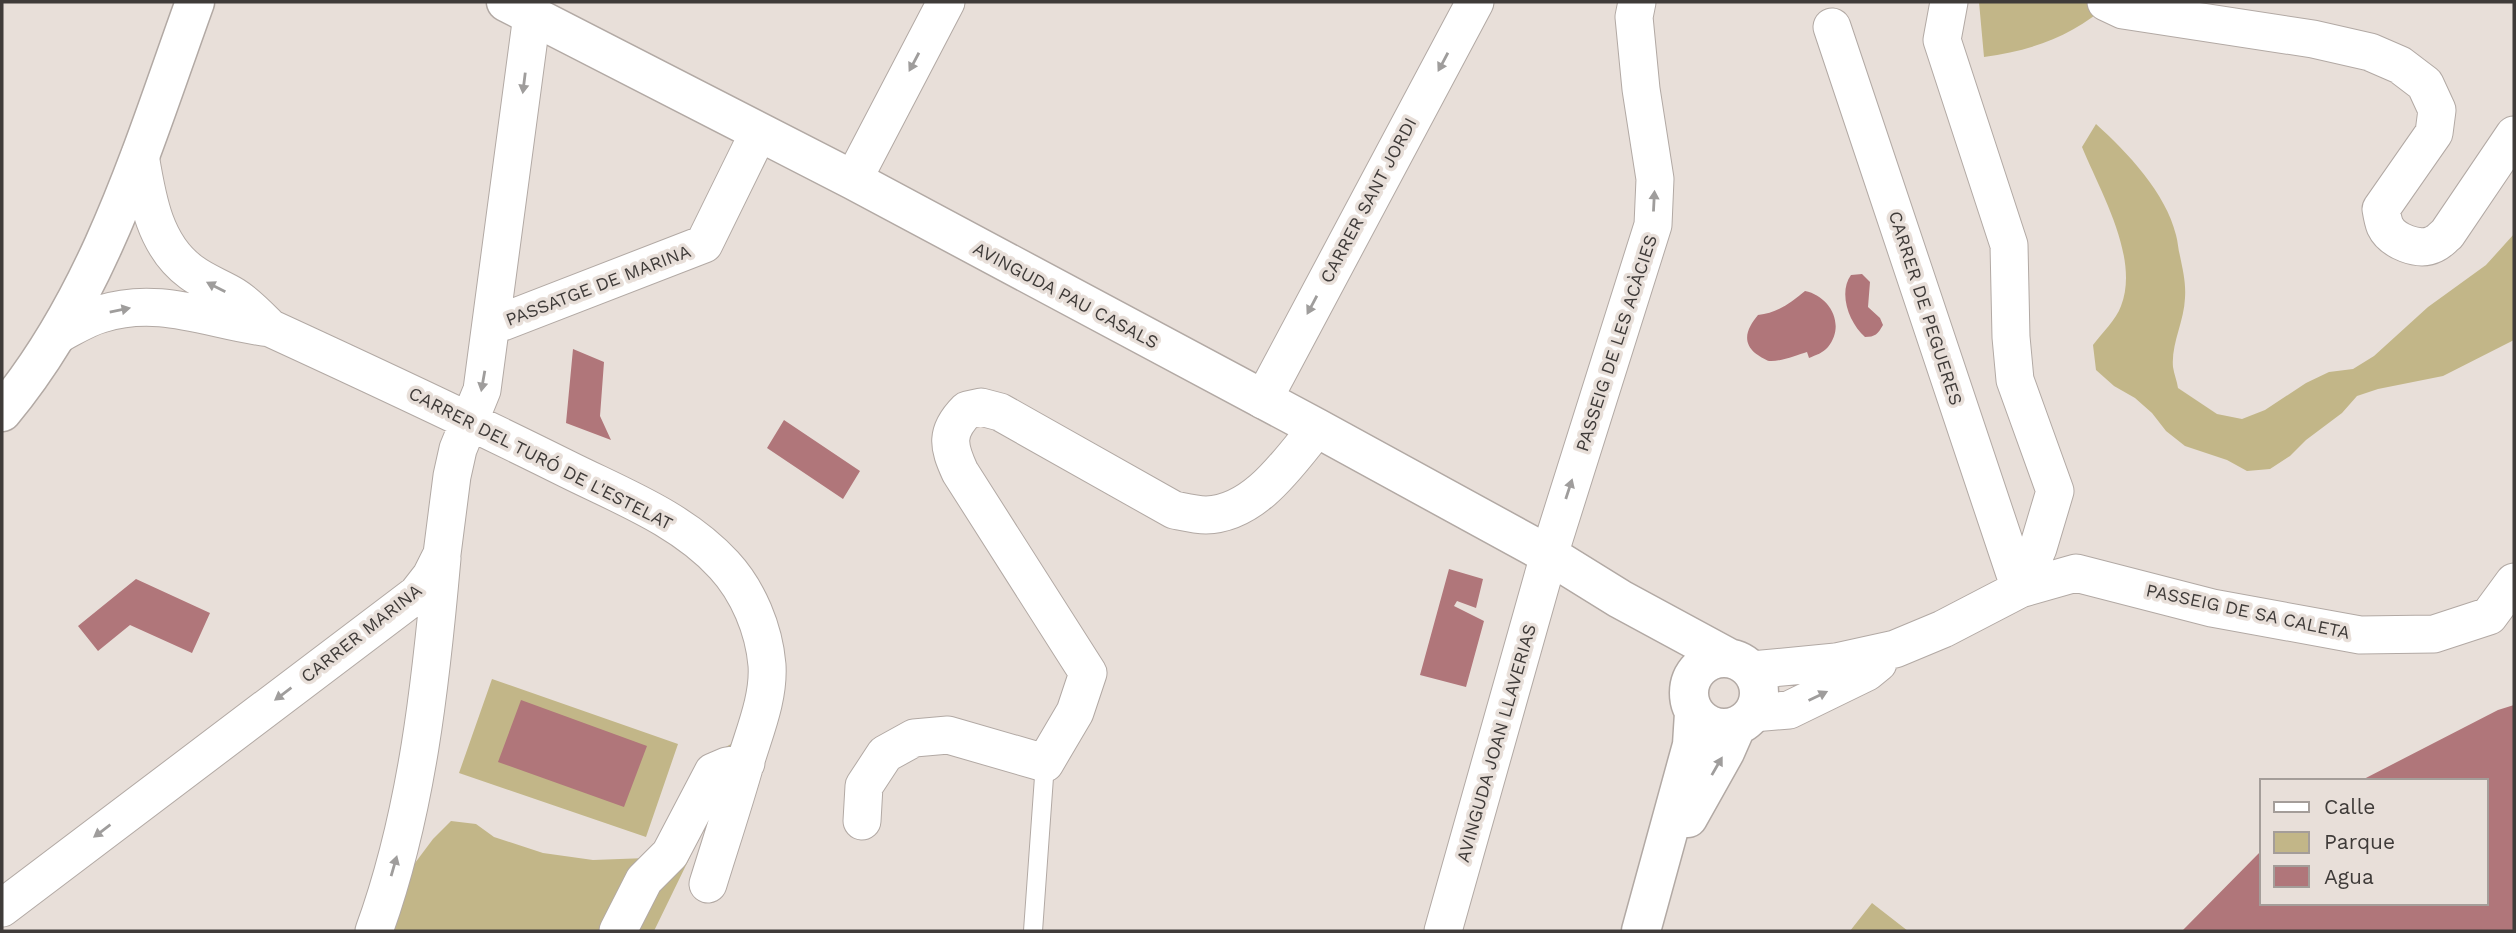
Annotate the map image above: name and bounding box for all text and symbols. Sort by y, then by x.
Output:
one-way arrow [909,52,920,72]
one-way arrow [1437,52,1449,72]
one-way arrow [518,72,529,94]
street label: CARRER SANT JORDI [1315,114,1421,286]
one-way arrow [1648,190,1659,212]
street label: CARRER DE PEGUERES [1885,208,1967,408]
street label: PASSEIG DE LES ACÀCIES [1571,232,1661,454]
street label: AVINGUDA PAU CASALS [970,237,1162,353]
street label: PASSATGE DE MARINA [503,240,694,330]
one-way arrow [206,282,226,293]
one-way arrow [1306,296,1318,315]
one-way arrow [109,304,131,315]
one-way arrow [477,370,488,392]
street label: CARRER DEL TURÓ DE L'ESTELAT [406,382,677,534]
one-way arrow [1564,479,1575,500]
street label: CARRER MARINA [296,579,426,687]
street label: PASSEIG DE SA CALETA [2144,579,2352,643]
street label: AVINGUDA JOAN LLAVERIAS [1452,622,1540,864]
one-way arrow [274,686,292,701]
one-way arrow [1808,690,1828,701]
one-way arrow [1711,757,1723,776]
legend [2260,779,2488,905]
text: Calle [2324,794,2375,819]
one-way arrow [93,824,111,839]
text: Parque [2324,829,2395,854]
one-way arrow [389,855,400,877]
text: Agua [2324,864,2374,889]

